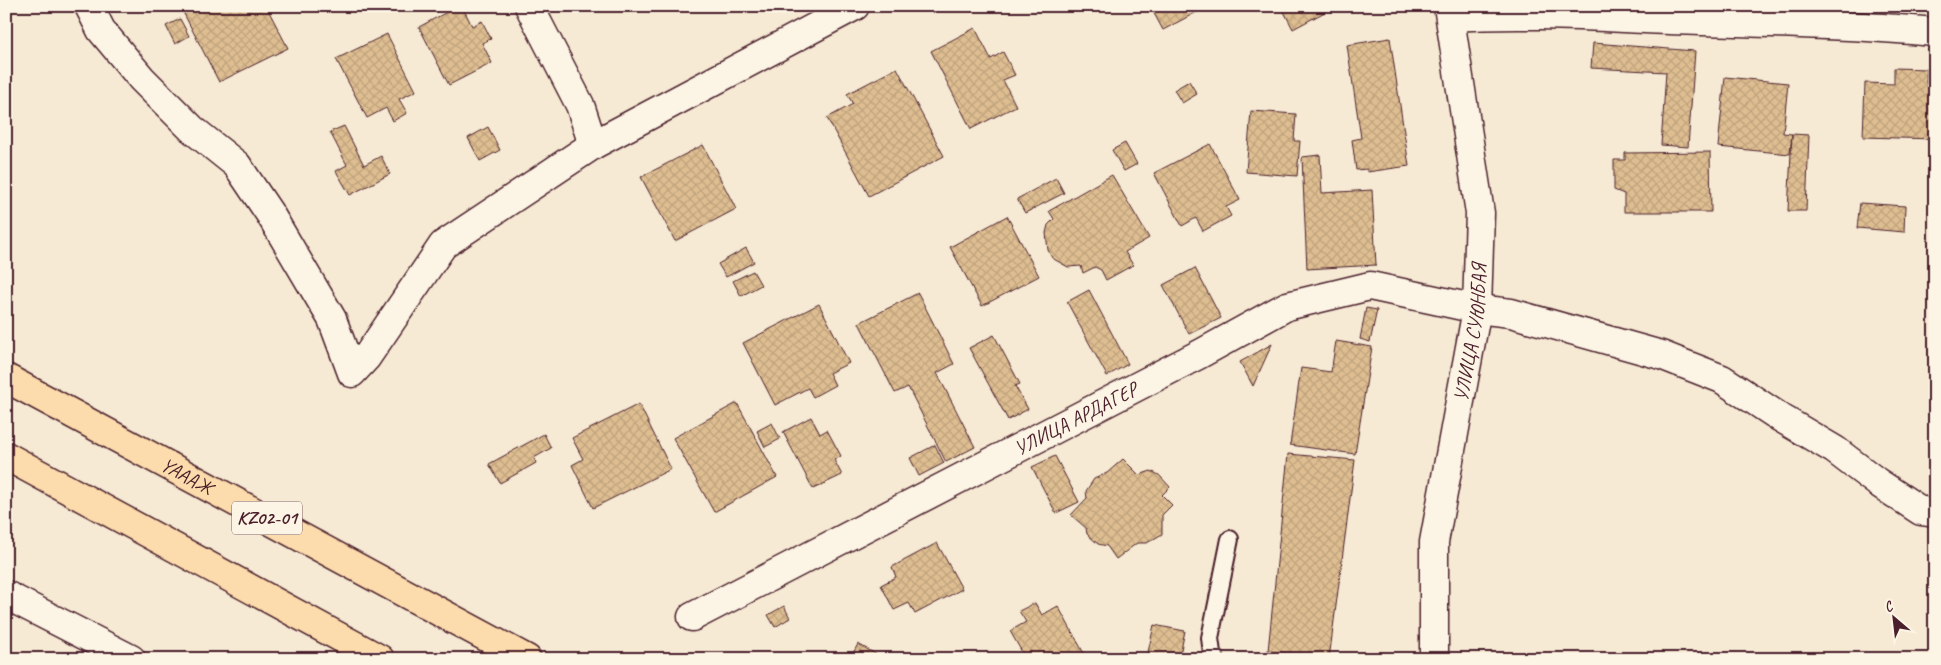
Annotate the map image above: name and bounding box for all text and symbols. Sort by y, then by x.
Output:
street label: УЛИЦА СУЮНБАЯ [1448,260,1491,403]
street label: УЛИЦА АРДАГЕР [1010,375,1144,461]
street label: ҮАААЖ [157,452,220,501]
road number: KZ02-01 [232,502,302,534]
north arrow [1868,592,1918,642]
text: С [1881,597,1897,616]

